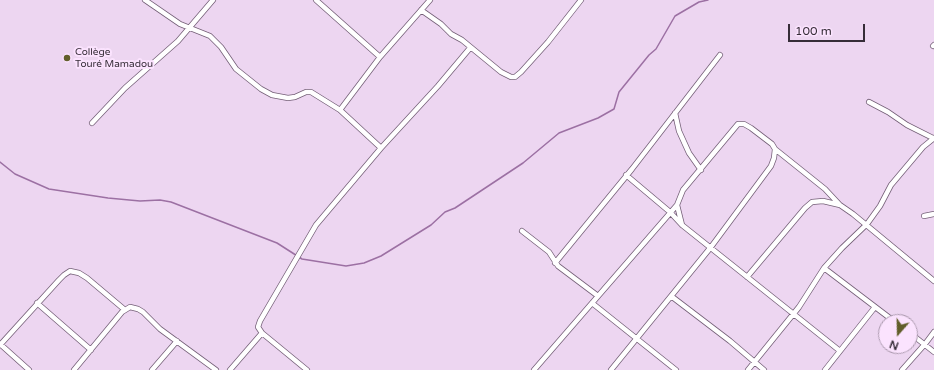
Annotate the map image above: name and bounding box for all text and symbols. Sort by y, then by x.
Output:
scale bar [790,16,867,42]
text: 100 m [795,24,832,38]
place label: Collège Touré Mamadou [75,46,153,70]
marker: Collège Touré Mamadou [62,53,72,63]
north arrow [878,314,918,354]
text: N [888,337,900,352]

